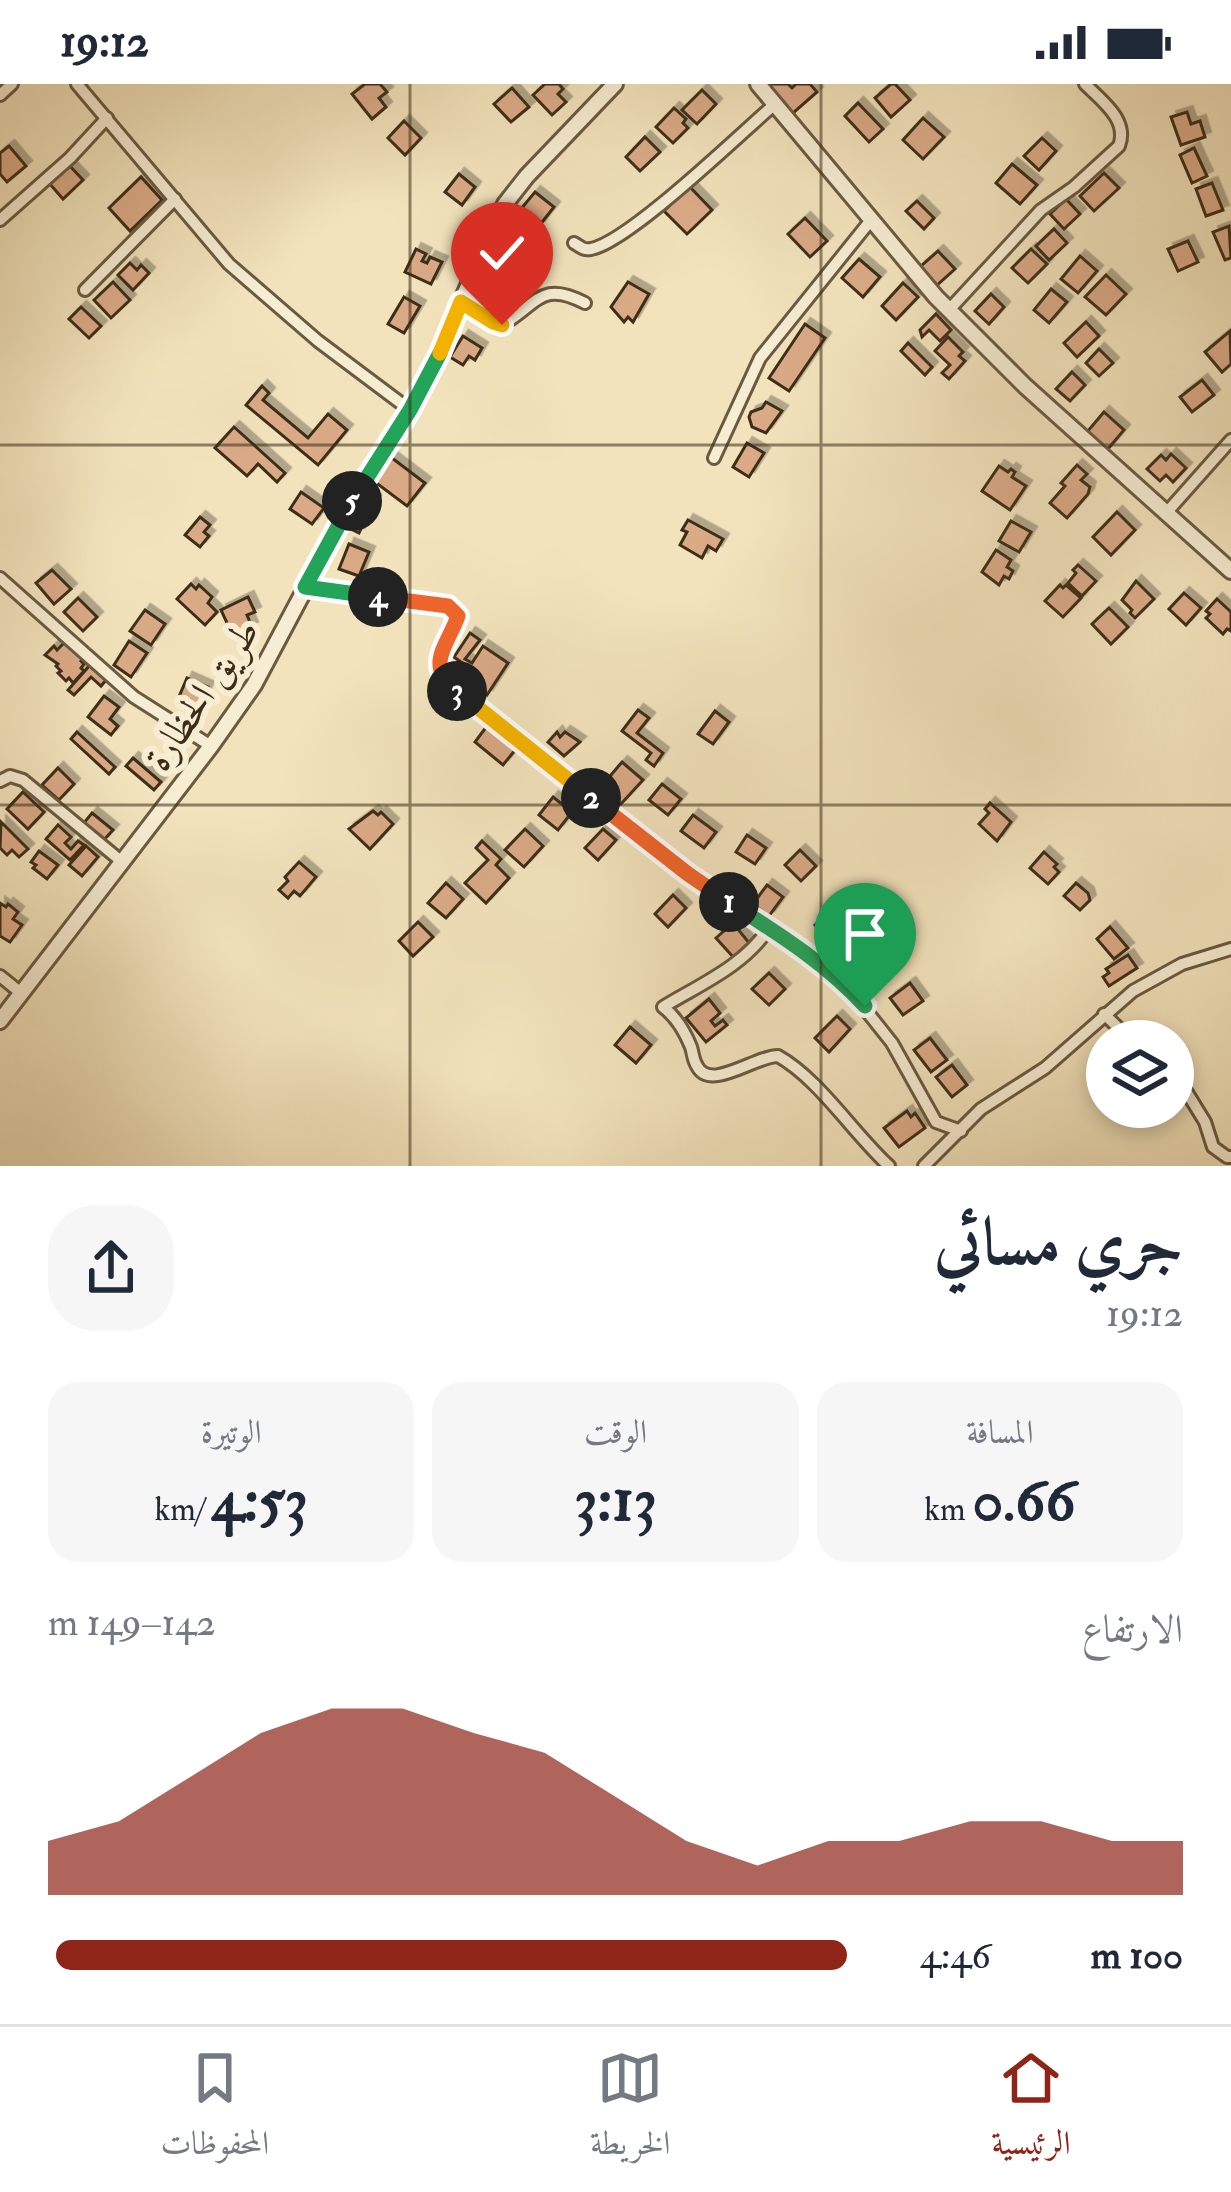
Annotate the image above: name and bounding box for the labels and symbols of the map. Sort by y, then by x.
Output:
pin [451,202,553,325]
pin: 5 [322,471,382,531]
pin: 4 [348,567,408,627]
street label: طريق الحظارة [134,609,271,780]
pin: 3 [427,661,487,721]
pin: 2 [561,768,621,828]
pin: 1 [699,872,759,932]
pin [814,883,916,1006]

